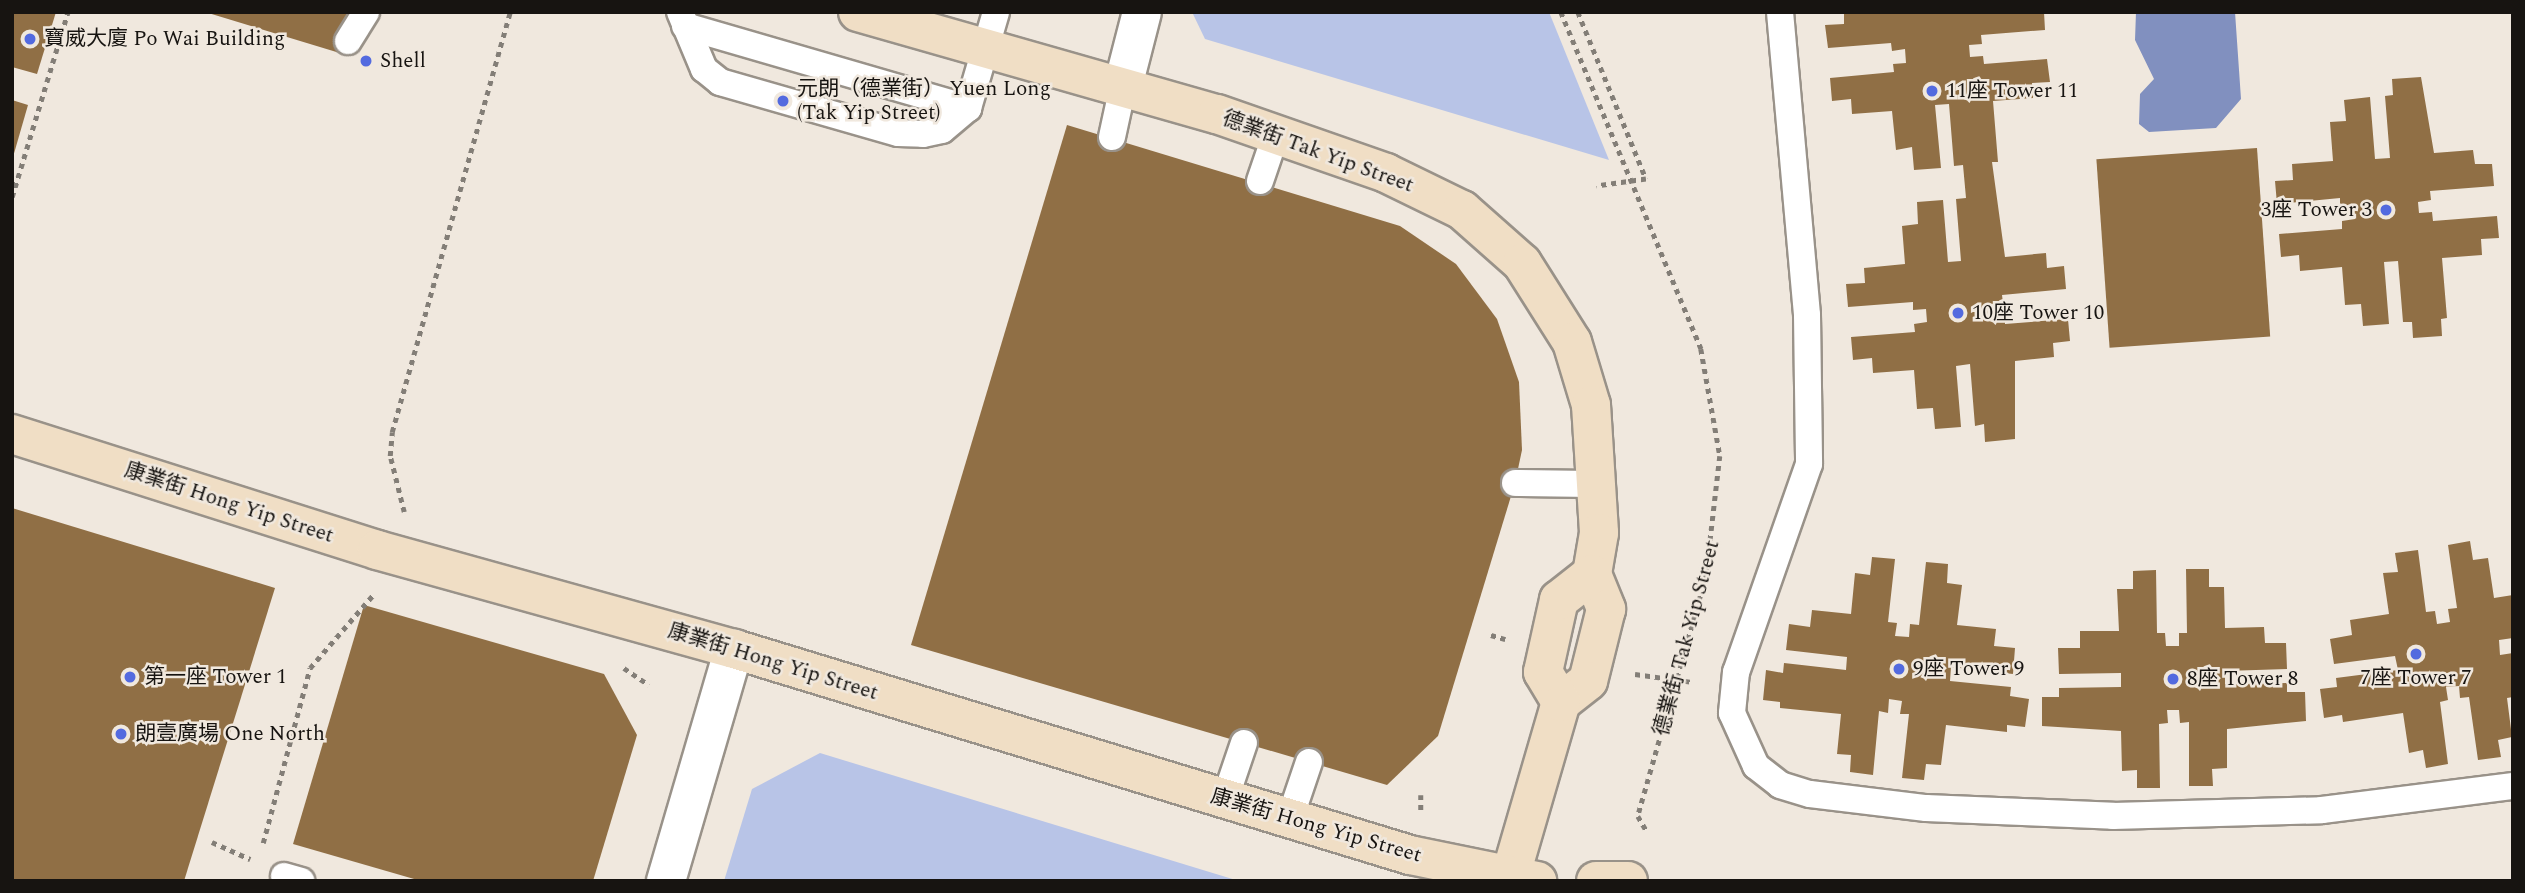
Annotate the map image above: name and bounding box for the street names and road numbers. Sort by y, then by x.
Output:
street label: 德業街 Tak Yip Street [1219,106,1417,198]
street label: 康業街 Hong Yip Street [121,457,337,549]
street label: 德業街 Tak Yip Street [1649,537,1725,739]
street label: 康業街 Hong Yip Street [665,618,881,706]
street label: 康業街 Hong Yip Street [1208,784,1424,868]

